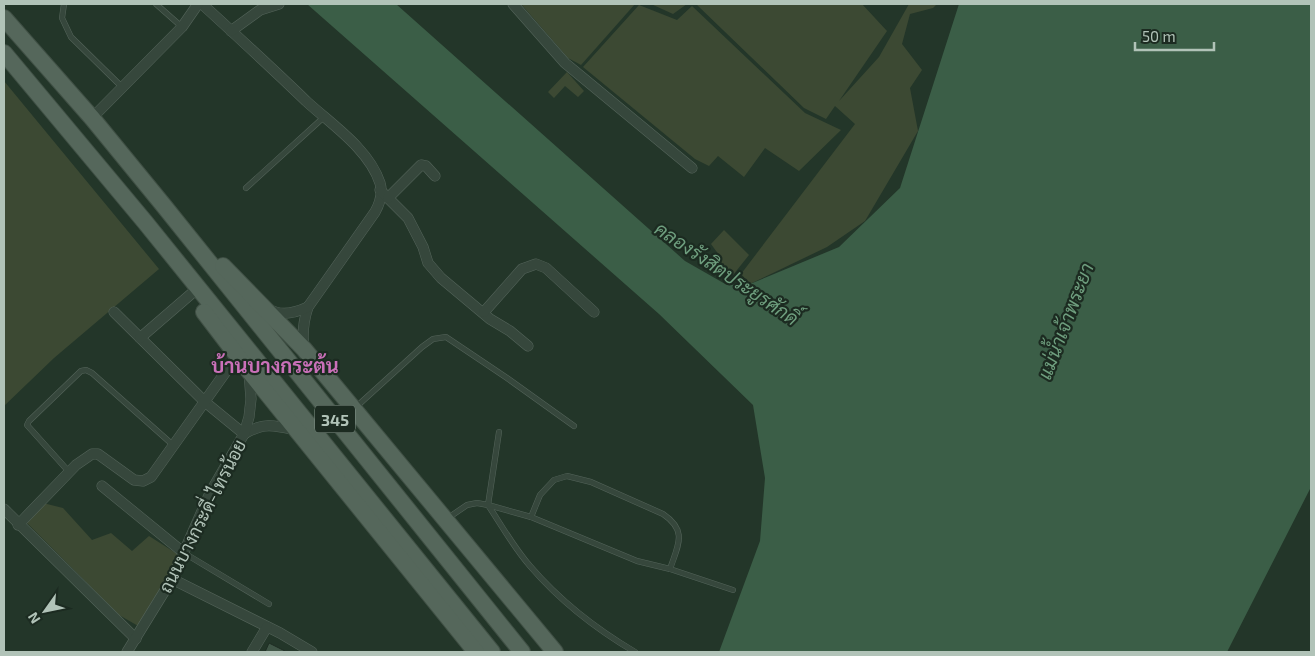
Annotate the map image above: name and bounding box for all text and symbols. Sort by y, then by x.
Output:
scale bar [1135,20,1214,52]
text: 50 m [1142,27,1176,45]
water label: คลองรังสิตประยูรศักดิ์ [649,211,810,334]
water label: แม่น้ำเจ้าพระยา [1029,258,1098,382]
district label: บ้านบางกระต้น [211,353,339,377]
road number: 345 [315,406,355,432]
street label: ถนนบางกระดี่-ไทรน้อย [150,434,250,596]
north arrow [20,586,70,636]
text: N [24,609,44,627]

